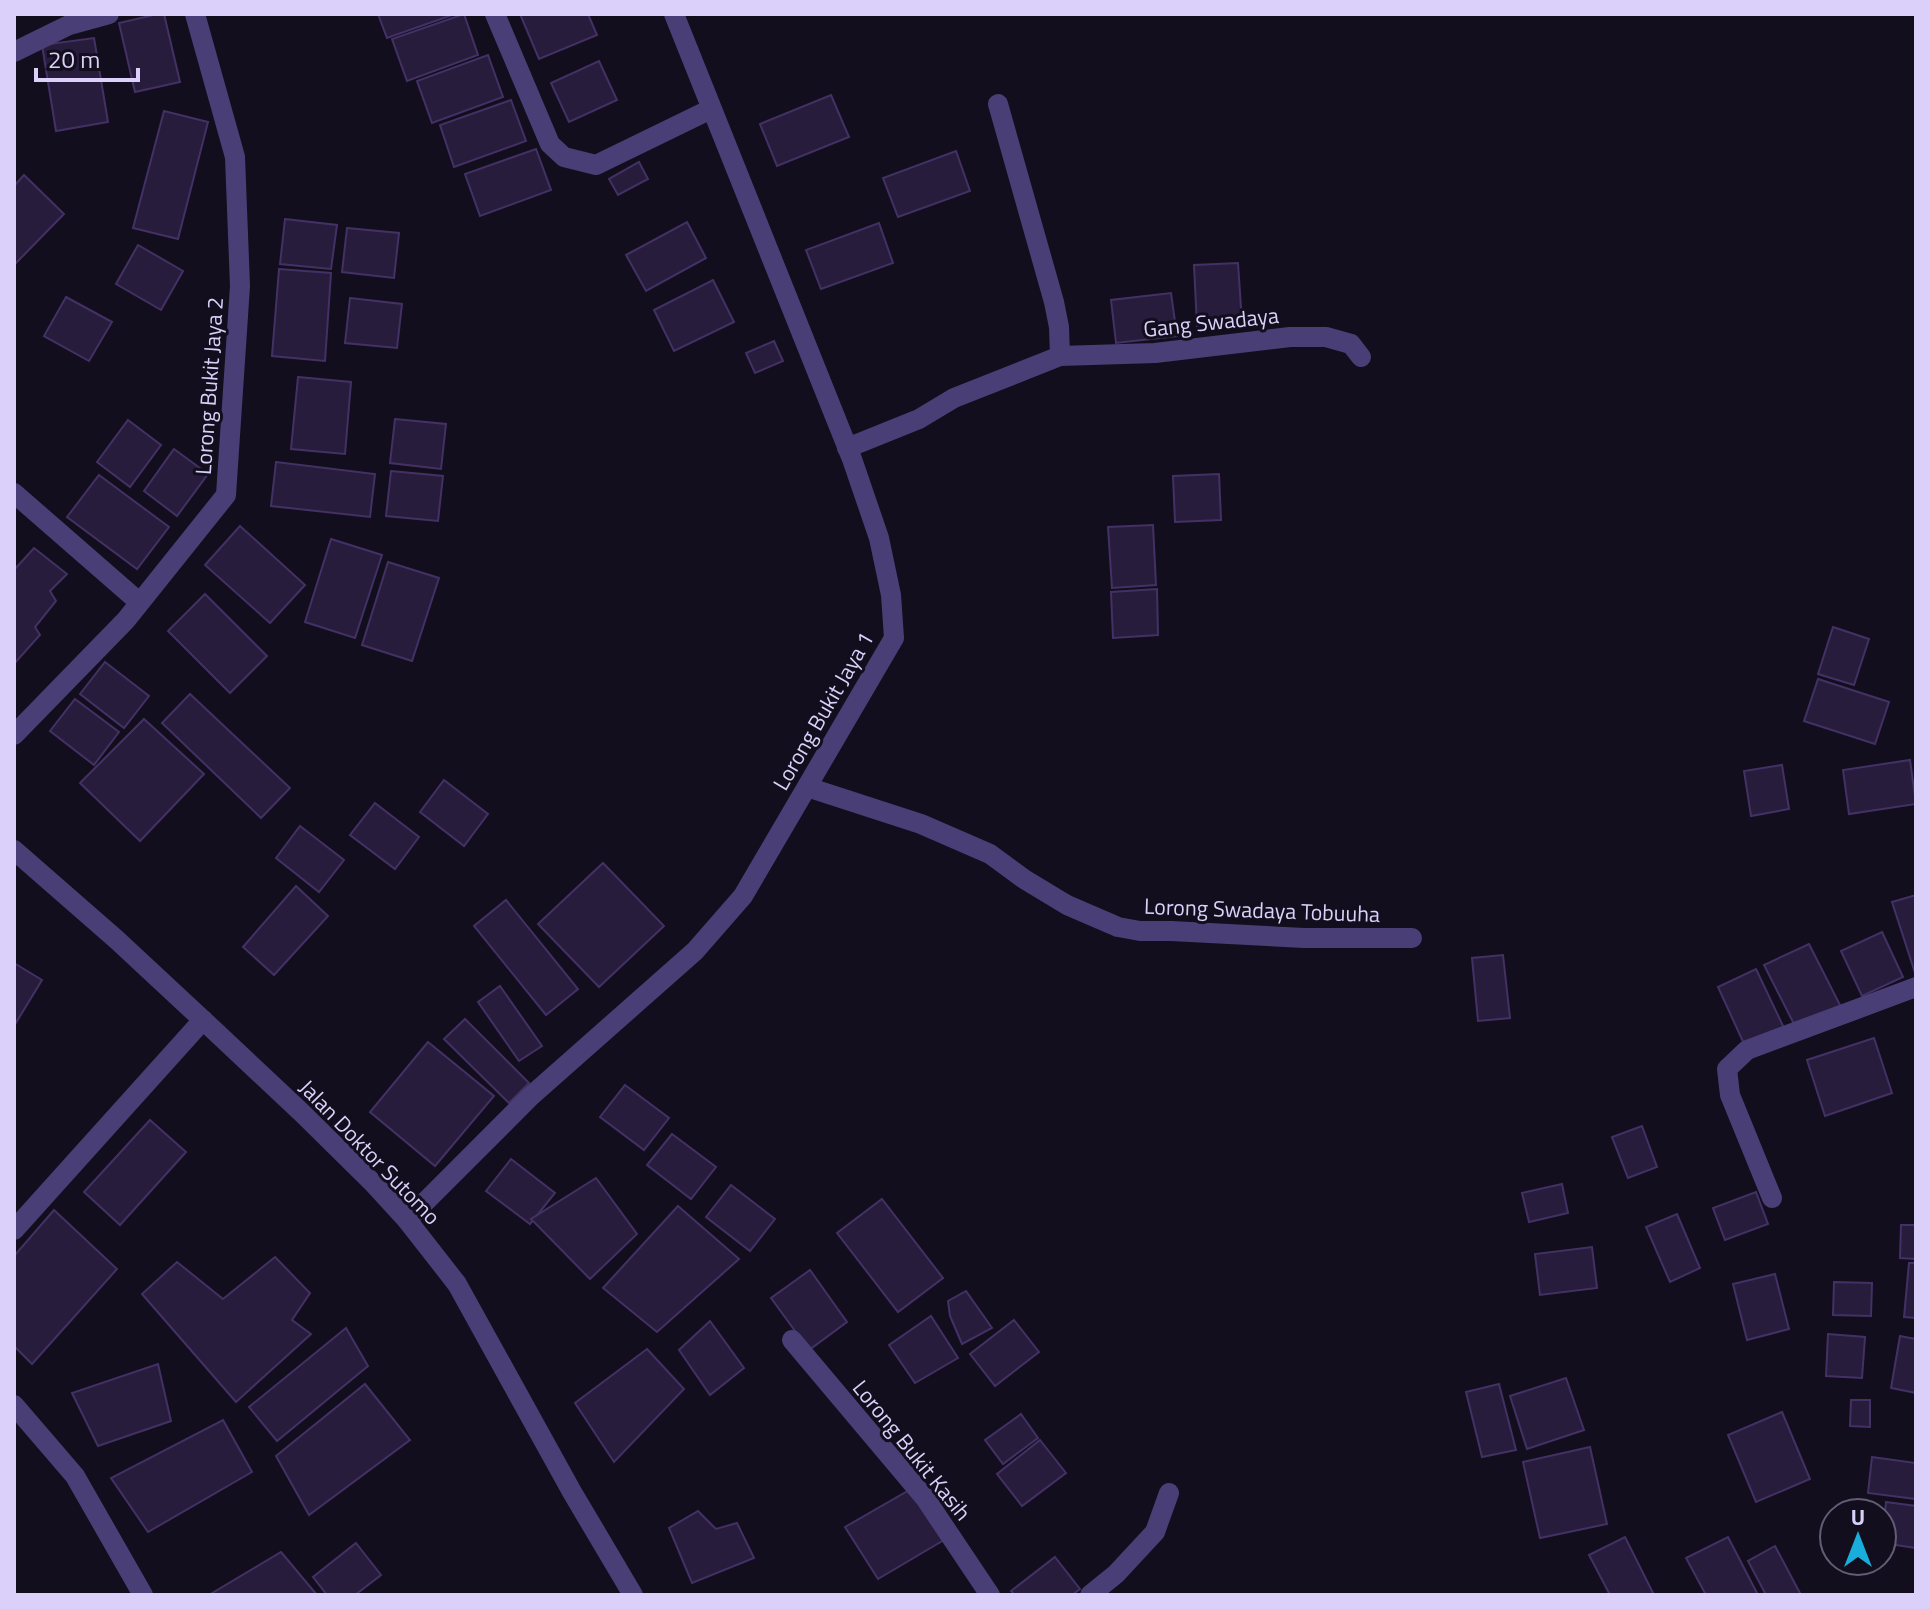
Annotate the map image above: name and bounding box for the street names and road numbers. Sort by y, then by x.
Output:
street label: Lorong Bukit Jaya 2 [186,296,232,476]
street label: Gang Swadaya [1142,298,1280,346]
street label: Lorong Bukit Jaya 1 [764,625,882,797]
street label: Lorong Swadaya Tobuuha [1143,889,1381,931]
street label: Jalan Doktor Sutomo [291,1071,449,1233]
street label: Lorong Bukit Kasih [844,1372,980,1528]

